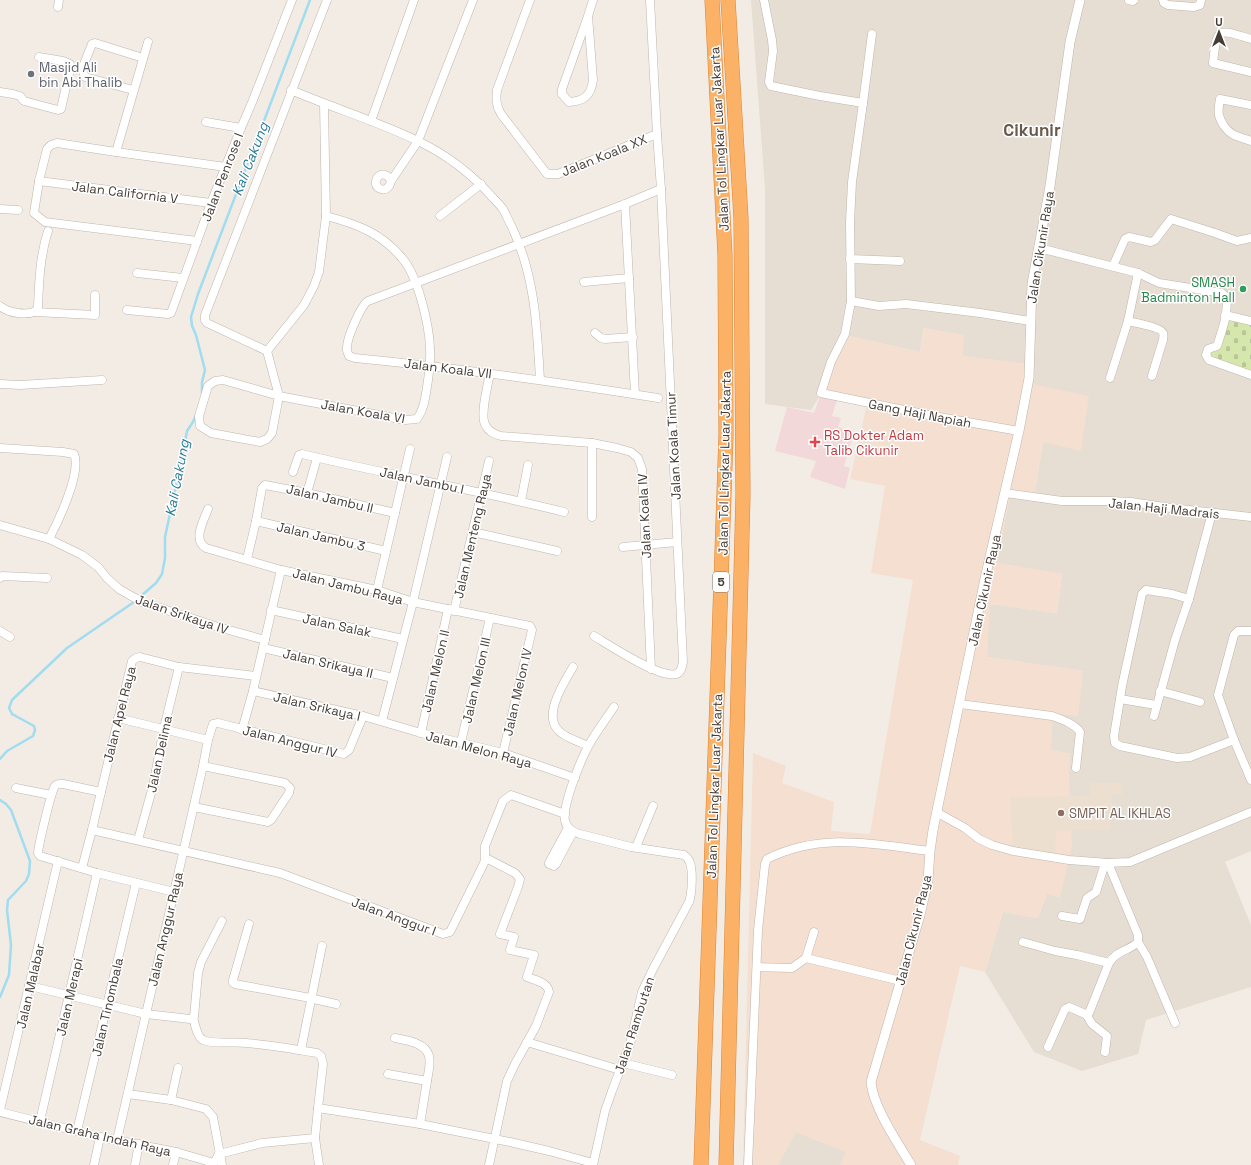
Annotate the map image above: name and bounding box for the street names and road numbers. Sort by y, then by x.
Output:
street label: Jalan Tol Lingkar Luar Jakarta [706,46,733,232]
street label: Jalan Penrose I [198,130,247,224]
street label: Jalan Koala XX [559,131,649,180]
street label: Jalan California V [71,178,179,207]
street label: Jalan Cikunir Raya [1023,189,1058,305]
street label: Jalan Koala VII [403,355,493,382]
street label: Jalan Tol Lingkar Luar Jakarta [714,370,735,556]
street label: Jalan Koala Timur [662,391,685,501]
street label: Gang Haji Napiah [867,395,973,432]
street label: Jalan Koala VI [320,396,406,427]
street label: Jalan Jambu I [378,463,466,498]
street label: Jalan Menteng Raya [450,472,495,600]
street label: Jalan Koala IV [634,473,655,559]
street label: Jalan Jambu II [285,480,375,517]
street label: Jalan Haji Madrais [1108,494,1221,523]
street label: Jalan Jambu 3 [275,518,367,555]
street label: Jalan Cikunir Raya [964,532,1005,647]
street label: Jalan Jambu Raya [291,565,406,609]
road number: 5 [713,572,729,592]
street label: Jalan Srikaya IV [133,591,230,638]
street label: Jalan Salak [301,610,373,641]
street label: Jalan Melon II [418,628,453,714]
street label: Jalan Melon III [458,635,495,725]
street label: Jalan Srikaya II [281,645,375,682]
street label: Jalan Melon IV [499,647,536,738]
street label: Jalan Apel Raya [99,664,140,764]
street label: Jalan Srikaya I [272,688,362,725]
street label: Jalan Tol Lingkar Luar Jakarta [703,693,726,879]
street label: Jalan Delima [143,714,176,794]
street label: Jalan Anggur IV [241,722,339,761]
street label: Jalan Melon Raya [424,727,534,772]
street label: Jalan Anggur Raya [144,870,187,988]
street label: Jalan Cikunir Raya [891,872,936,987]
street label: Jalan Anggur I [349,893,439,940]
street label: Jalan Malabar [12,942,49,1030]
street label: Jalan Merapi [52,956,87,1038]
street label: Jalan Tinombala [88,956,127,1058]
street label: Jalan Rambutan [611,974,658,1076]
street label: Jalan Graha Indah Raya [27,1111,173,1160]

